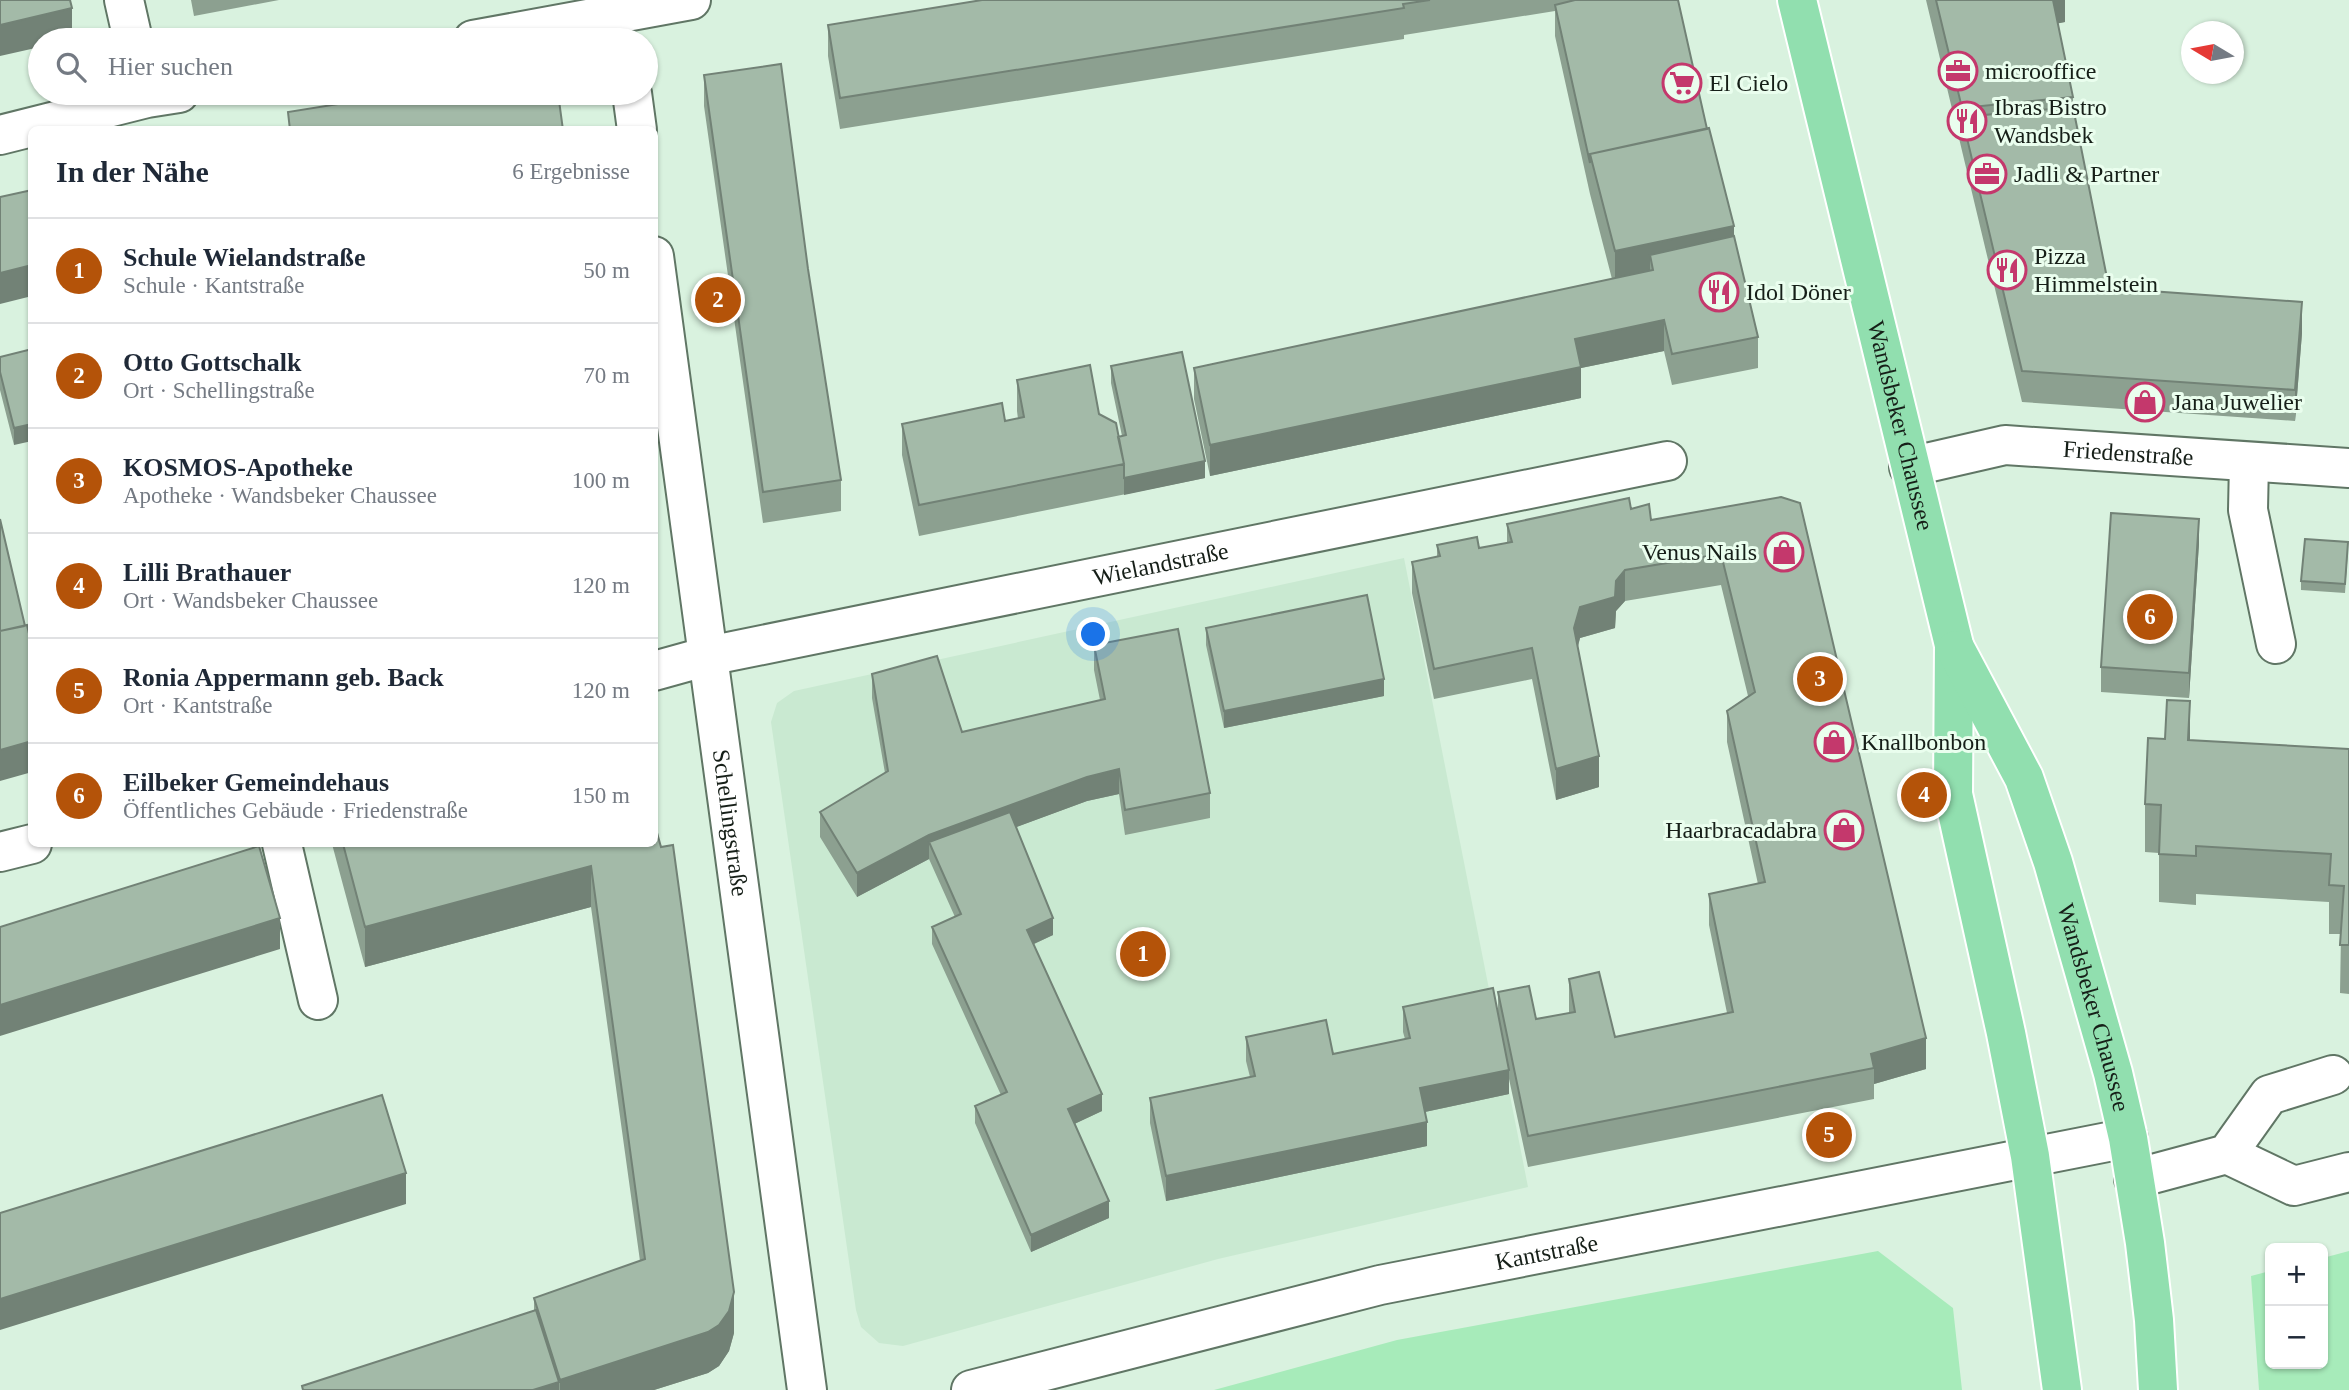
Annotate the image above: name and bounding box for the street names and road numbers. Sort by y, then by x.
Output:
street label: Wandsbeker Chaussee [1863,318,1939,533]
street label: Friedenstraße [2062,436,2194,471]
street label: Wielandstraße [1091,537,1231,590]
street label: Schellingstraße [708,748,753,898]
street label: Wandsbeker Chaussee [2052,901,2134,1114]
street label: Kantstraße [1493,1229,1600,1275]

